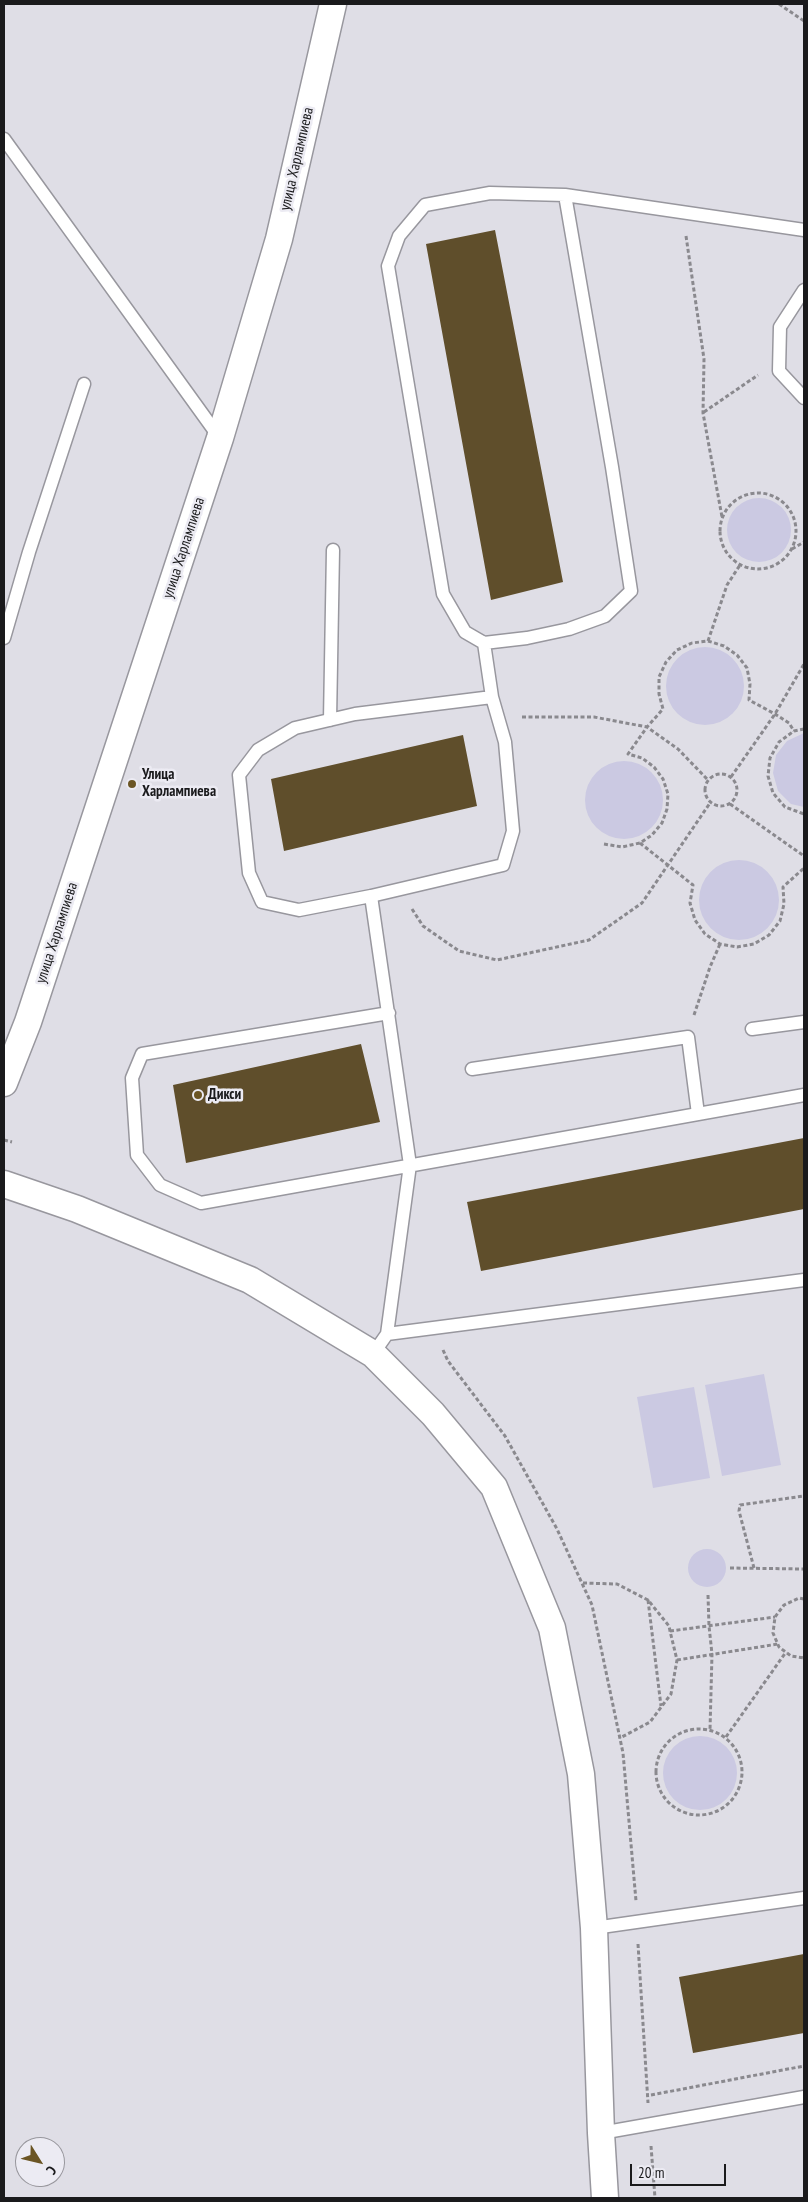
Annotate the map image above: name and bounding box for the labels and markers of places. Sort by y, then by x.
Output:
place label: Улица Харлампиева [142,766,216,801]
marker: Улица Харлампиева [126,778,138,790]
place label: Дикси [208,1086,241,1104]
marker: Дикси [192,1089,204,1101]

